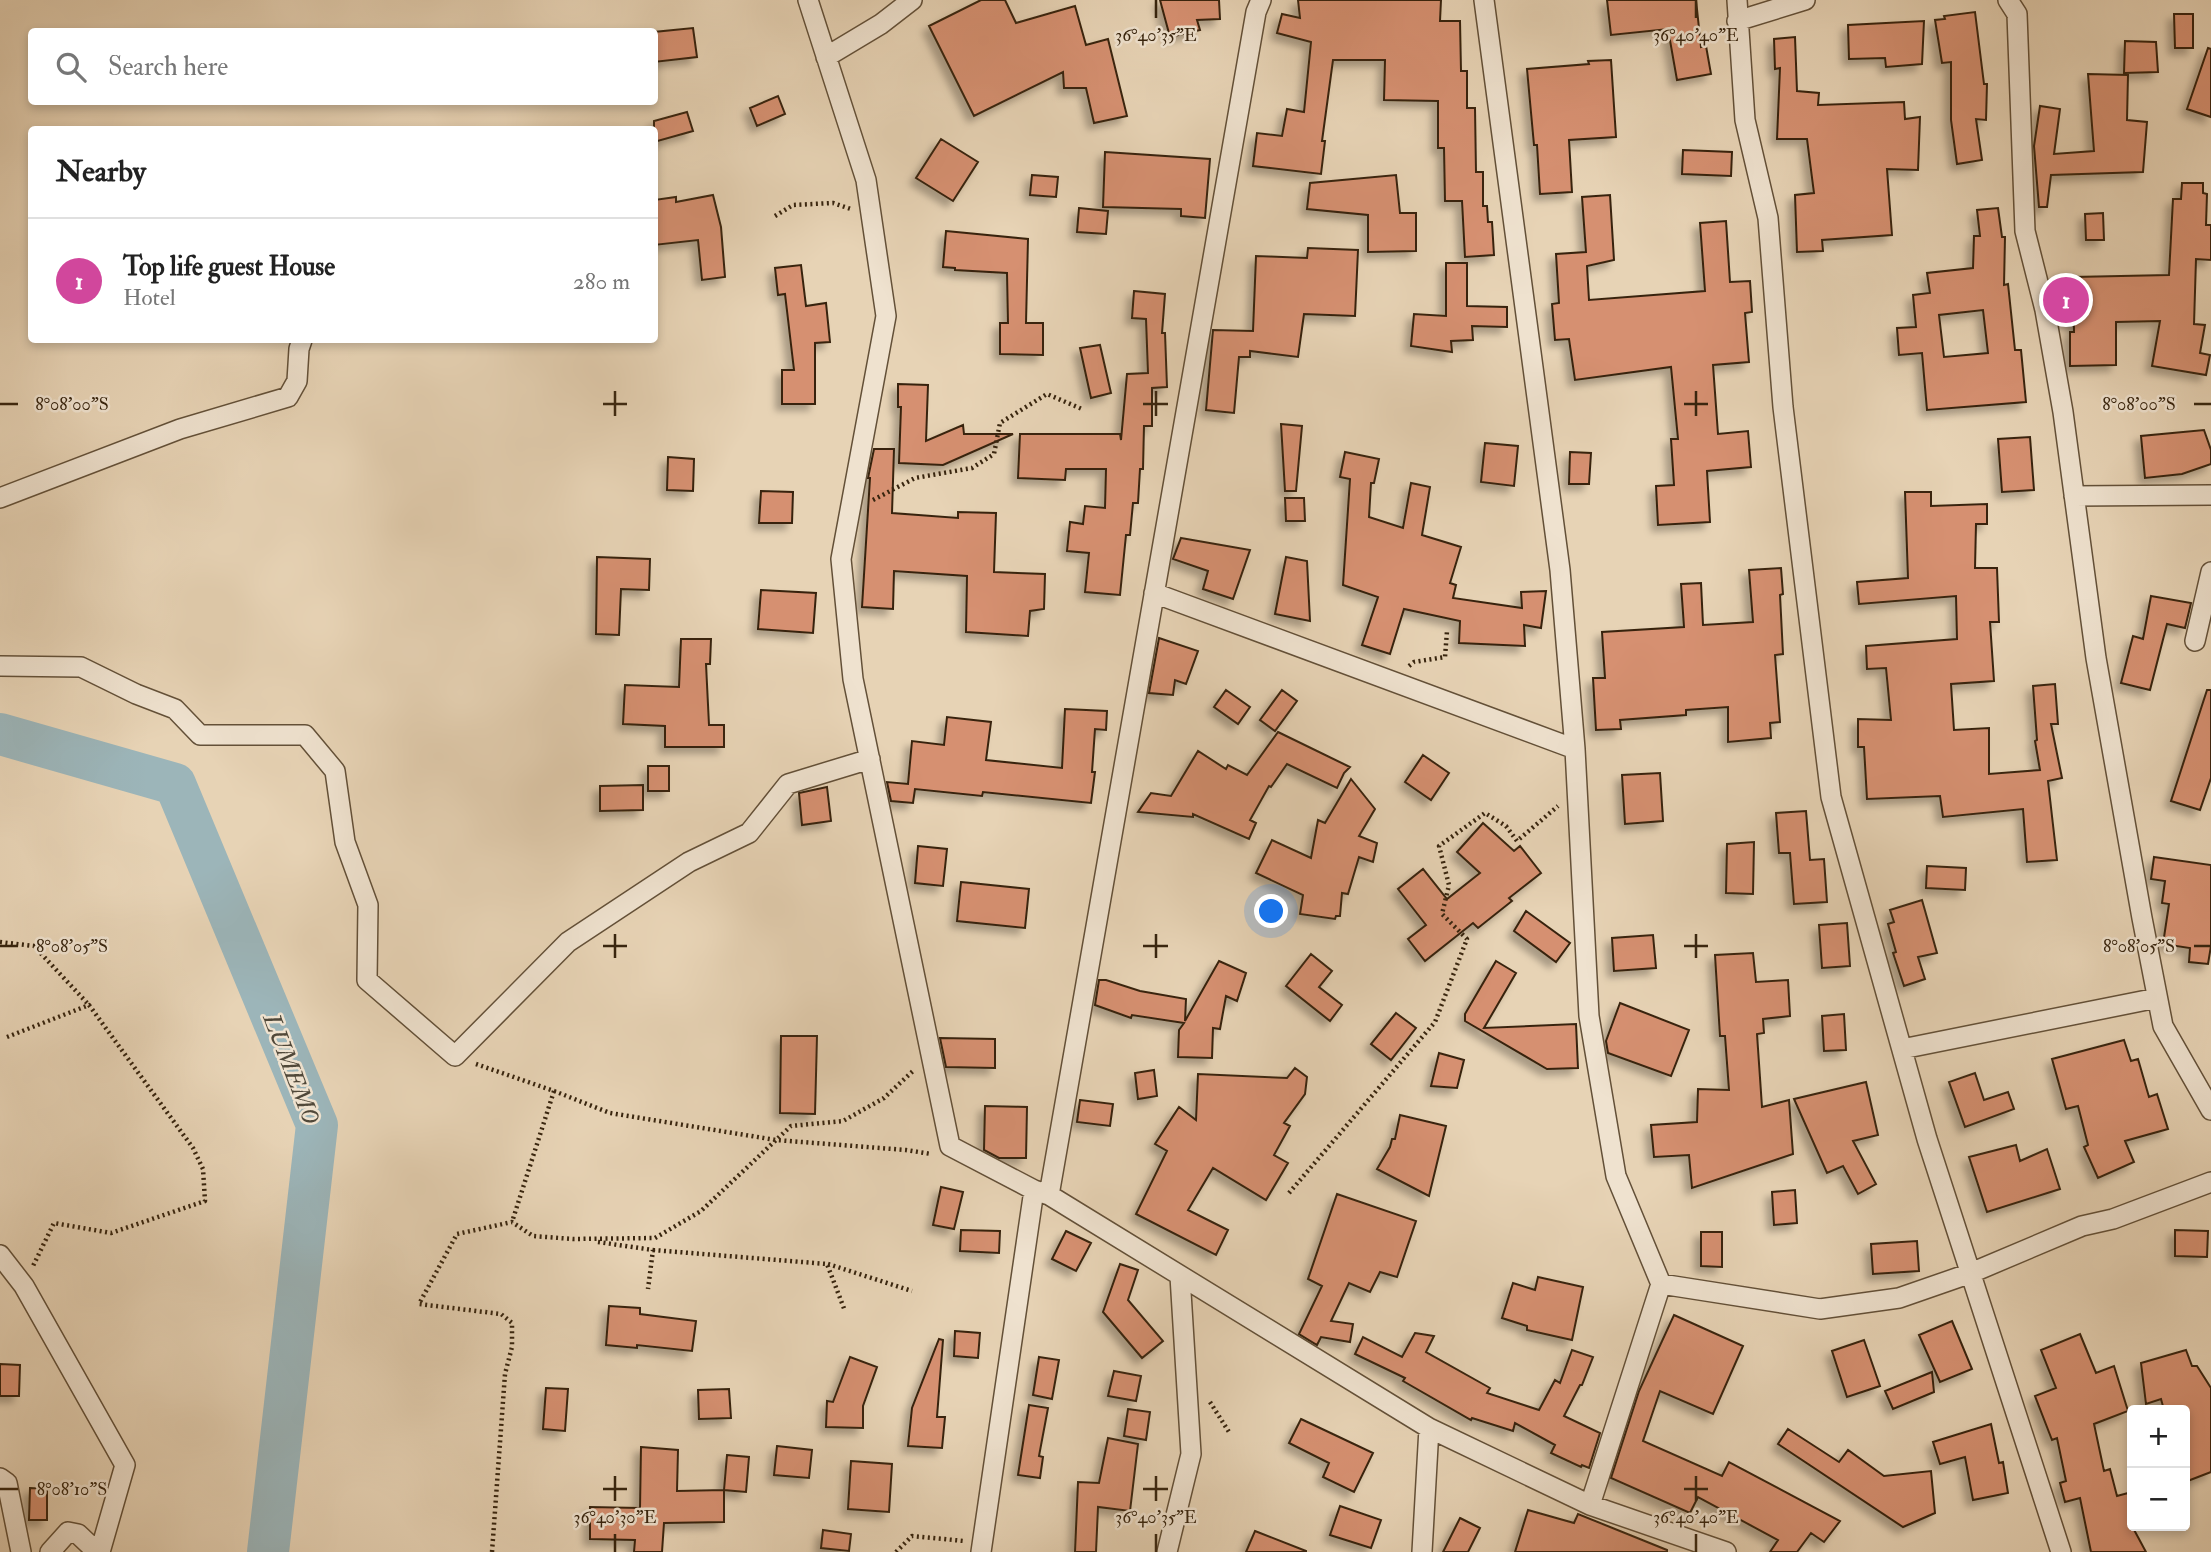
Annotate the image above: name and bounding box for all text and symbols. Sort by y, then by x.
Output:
text: 36°40'35"E [1115,24,1197,47]
text: 36°40'40"E [1653,24,1739,47]
search box [28,28,658,105]
icon: search [52,48,90,86]
text: Search here [108,51,228,83]
text: Nearby [56,153,146,190]
text: Top life guest House [123,251,335,283]
text: 1 [75,267,83,296]
text: 280 m [573,267,630,296]
pin: 1 [2043,274,2089,326]
text: Hotel [123,283,176,312]
text: 8°08'00"S [35,393,109,416]
text: 8°08'00"S [2102,393,2176,416]
your location [1254,894,1288,928]
text: 8°08'05"S [36,935,108,958]
text: 8°08'05"S [2103,935,2175,958]
water label: LUMEMO [255,1008,326,1129]
map controls [2127,1405,2190,1531]
button: + [2127,1405,2190,1468]
button: − [2127,1468,2190,1531]
text: 8°08'10"S [37,1478,107,1501]
text: 36°40'30"E [574,1506,656,1529]
text: 36°40'35"E [1115,1506,1197,1529]
text: 36°40'40"E [1653,1506,1739,1529]

